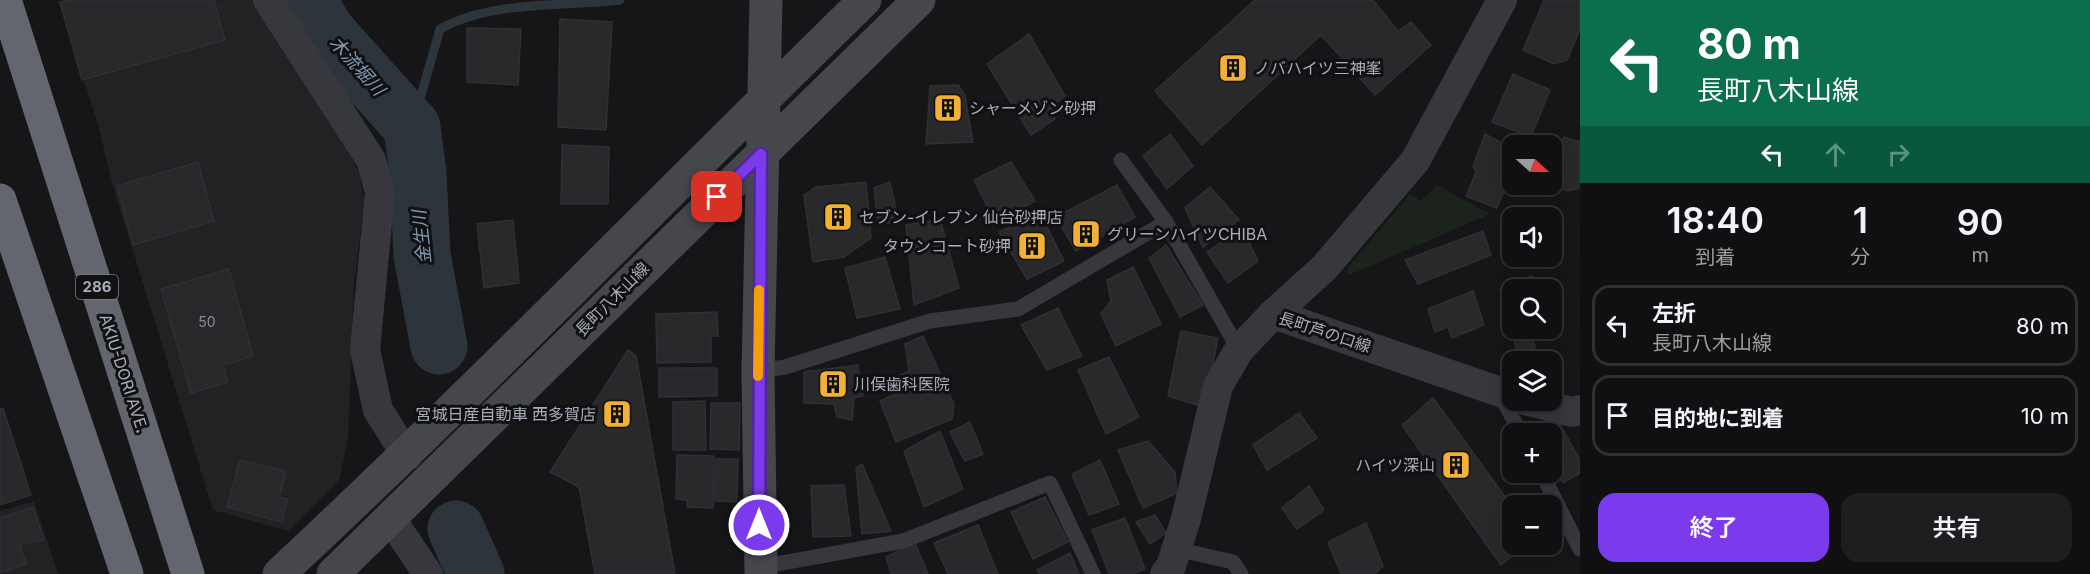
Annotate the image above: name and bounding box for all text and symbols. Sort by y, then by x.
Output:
text: 80 m [1697,18,1801,69]
icon: left [1598,24,1676,102]
water label: 木流堀川 [325,32,391,101]
building icon: ノバハイツ三神峯 [1217,52,1249,84]
place label: ノバハイツ三神峯 [1254,58,1382,78]
text: 長町八木山線 [1697,74,1859,107]
building icon: シャーメゾン砂押 [932,92,964,124]
place label: シャーメゾン砂押 [969,98,1096,118]
north arrow [1502,135,1562,195]
map controls [1502,135,1562,555]
icon: left [1756,138,1789,171]
icon: ahead [1819,138,1852,171]
icon: right [1882,138,1915,171]
pin [691,171,742,222]
icon: arrive [700,180,733,213]
text: 18:40 [1666,198,1764,242]
text: 1 [1853,198,1868,242]
text: 90 [1957,200,2004,244]
building icon: セブン-イレブン 仙台砂押店 [822,201,854,233]
water label: 金生川 [408,207,435,265]
place label: セブン-イレブン 仙台砂押店 [859,207,1063,227]
button: sound [1502,207,1562,267]
building icon: グリーンハイツCHIBA [1070,218,1102,250]
place label: グリーンハイツCHIBA [1107,224,1267,244]
building icon: タウンコート砂押 [1016,230,1048,262]
place label: タウンコート砂押 [883,236,1011,256]
text: m [1971,243,1989,267]
text: 到着 [1695,245,1735,269]
text: 分 [1850,245,1870,269]
street label: 長町八木山線 [571,258,653,340]
road number: 286 [76,275,118,299]
button: search [1502,279,1562,339]
text: 左折 [1652,300,1696,326]
street label: 長町芦の口線 [1276,308,1374,356]
icon: left [1601,309,1634,342]
street label: AKIU-DORI AVE. [95,311,153,435]
house number: 50 [198,313,216,330]
text: 80 m [2016,313,2069,339]
text: 長町八木山線 [1652,331,1772,355]
button: layers [1502,351,1562,411]
building icon: 川俣歯科医院 [817,368,849,400]
place label: 川俣歯科医院 [854,374,950,394]
building icon: 宮城日産自動車 西多賀店 [601,398,633,430]
icon: arrive [1601,399,1634,432]
text: 10 m [2021,403,2069,429]
place label: 宮城日産自動車 西多賀店 [415,404,596,424]
text: 目的地に到着 [1652,405,1784,431]
button: + [1502,423,1562,483]
building icon: ハイツ深山 [1440,449,1472,481]
place label: ハイツ深山 [1355,455,1435,475]
position arrow [727,493,791,557]
button: 終了 [1598,493,1829,562]
button: 共有 [1841,493,2072,562]
button: − [1502,495,1562,555]

